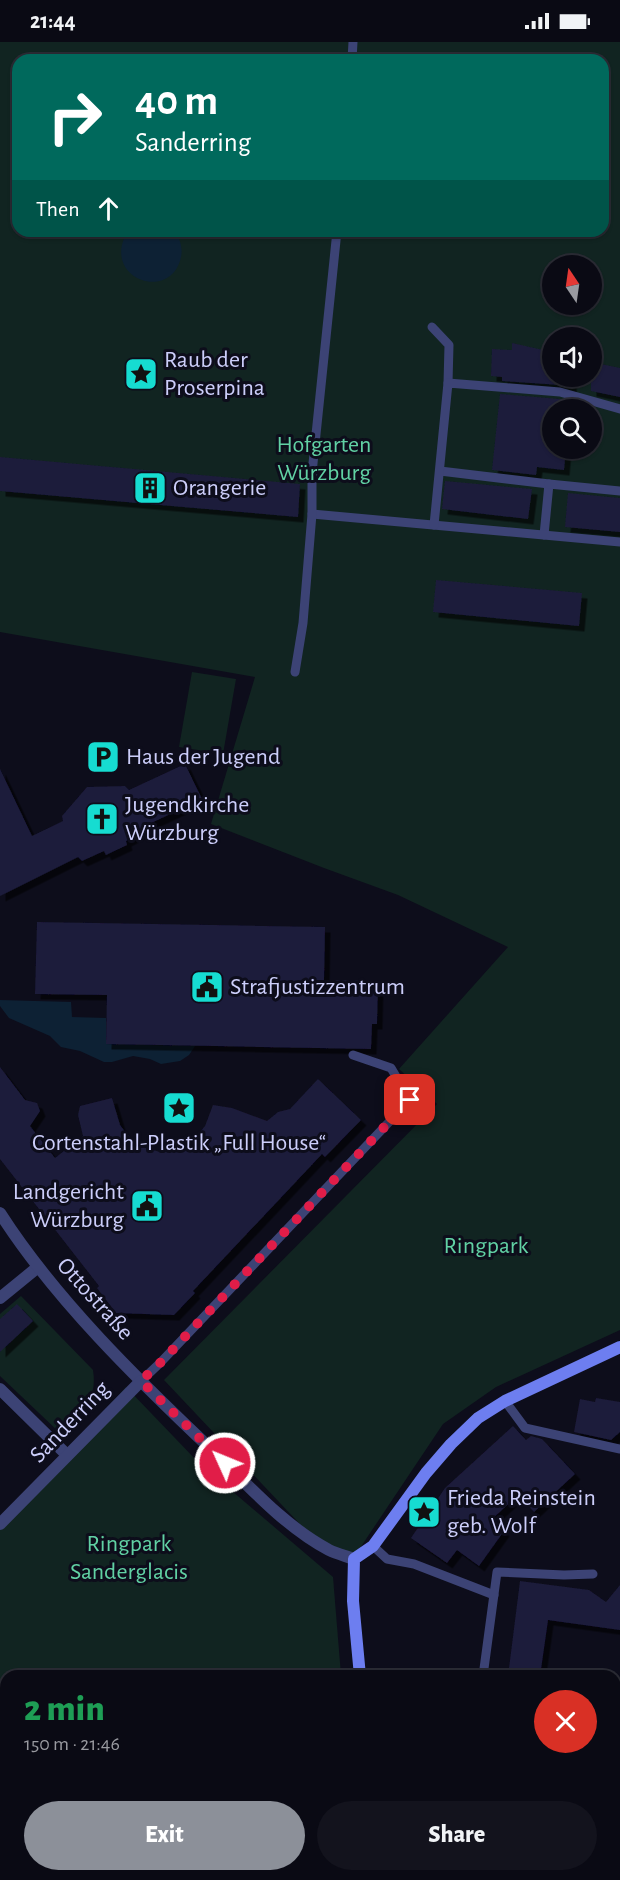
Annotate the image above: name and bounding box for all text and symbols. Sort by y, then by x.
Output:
text: 21:44 [30,10,75,32]
icon: right [36,78,114,156]
text: 40 m [135,80,218,122]
text: Sanderring [135,129,251,156]
icon: ahead [92,192,125,225]
text: Then [36,198,80,220]
north arrow [542,255,602,315]
map controls [542,255,602,459]
button: sound [542,327,602,387]
place label: Raub der Proserpina [164,348,265,400]
place icon: Raub der Proserpina [123,356,159,392]
button: search [542,399,602,459]
park label: Hofgarten Würzburg [277,433,371,485]
building icon: Orangerie [132,470,168,506]
place label: Orangerie [173,476,266,500]
parking icon: Haus der Jugend [85,739,121,775]
place label: Haus der Jugend [126,745,280,769]
place label: Jugendkirche Würzburg [125,793,249,845]
church icon: Jugendkirche Würzburg [84,801,120,837]
public building icon: Strafjustizzentrum [189,969,225,1005]
place label: Strafjustizzentrum [230,975,405,999]
pin [384,1074,435,1125]
icon: arrive [393,1083,426,1116]
place icon: Cortenstahl-Plastik „Full House“ [161,1090,197,1126]
place label: Cortenstahl-Plastik „Full House“ [32,1131,326,1155]
place label: Landgericht Würzburg [13,1180,124,1232]
public building icon: Landgericht Würzburg [129,1188,165,1224]
park label: Ringpark [444,1234,529,1258]
street label: Ottostraße [52,1253,138,1345]
street label: Sanderring [26,1376,115,1467]
position arrow [193,1431,257,1495]
place label: Frieda Reinstein geb. Wolf [447,1486,596,1538]
place icon: Frieda Reinstein geb. Wolf [406,1494,442,1530]
park label: Ringpark Sanderglacis [70,1532,188,1584]
button: close [534,1690,597,1753]
text: 2 min [24,1691,105,1727]
text: 150 m · 21:46 [24,1734,120,1754]
button: Exit [24,1801,305,1870]
button: Share [317,1801,597,1870]

